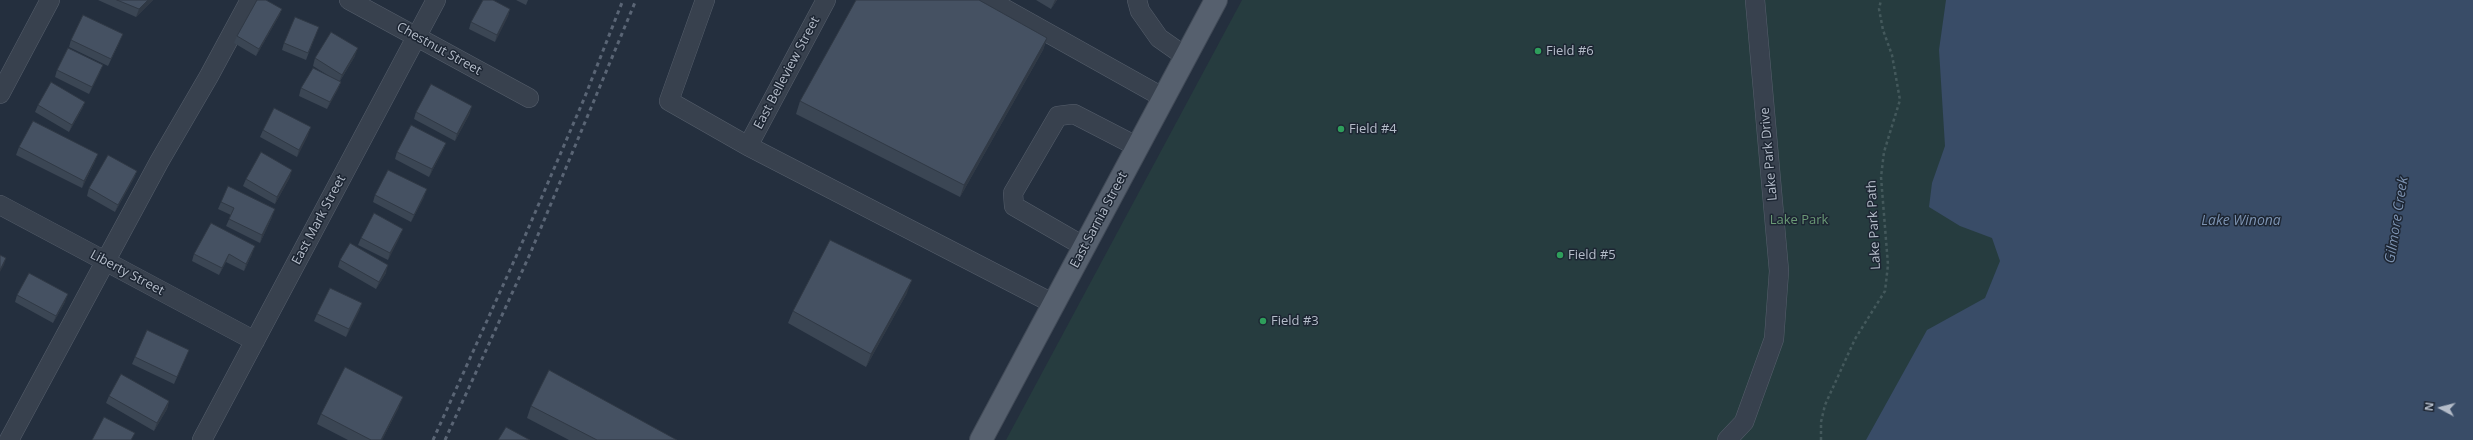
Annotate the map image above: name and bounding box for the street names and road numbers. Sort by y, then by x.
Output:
street label: East Belleview Street [751,14,823,132]
street label: Chestnut Street [394,19,484,79]
street label: Lake Park Drive [1757,107,1781,201]
street label: East Sarnia Street [1067,169,1131,271]
street label: East Mark Street [289,172,349,268]
street label: Lake Park Path [1864,180,1884,270]
street label: Liberty Street [87,247,167,299]

